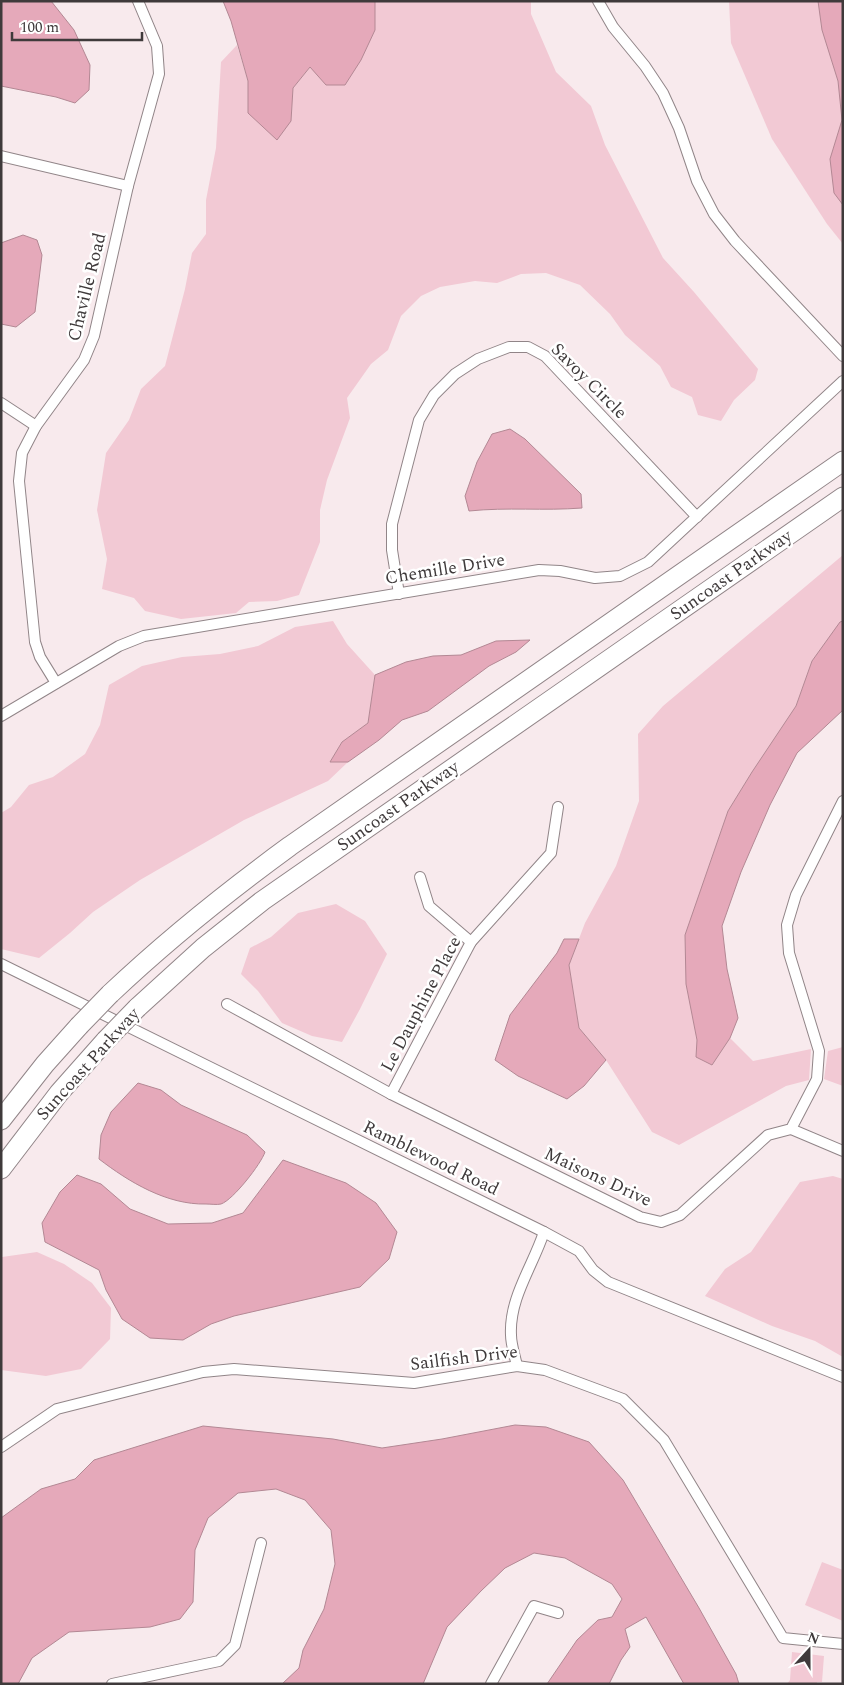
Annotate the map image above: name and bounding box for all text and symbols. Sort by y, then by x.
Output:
scale bar [12,10,142,42]
text: 100 m [20,16,59,39]
street label: Chaville Road [60,230,114,344]
street label: Savoy Circle [545,337,633,425]
street label: Suncoast Parkway [664,522,799,627]
street label: Chemille Drive [383,546,507,592]
street label: Suncoast Parkway [331,753,466,858]
street label: Le Dauphine Place [374,931,468,1077]
street label: Suncoast Parkway [30,1001,147,1126]
street label: Ramblewood Road [358,1113,504,1203]
street label: Maisons Drive [540,1140,656,1214]
street label: Sailfish Drive [409,1338,519,1378]
north arrow [784,1625,834,1675]
text: N [804,1626,823,1650]

